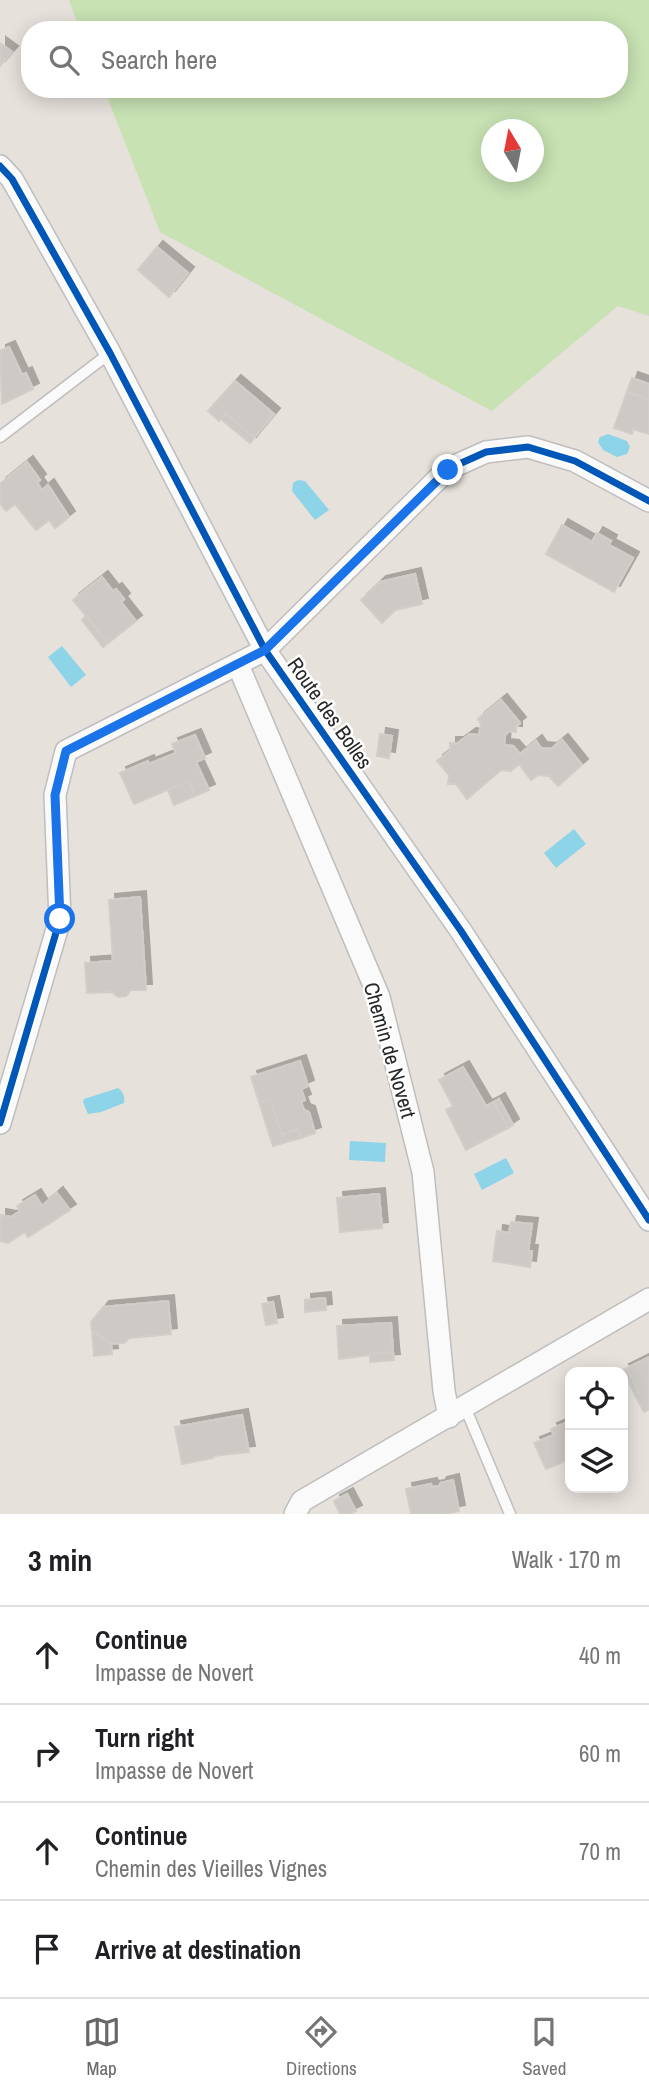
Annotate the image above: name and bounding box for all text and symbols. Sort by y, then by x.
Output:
search box [21,21,628,98]
icon: search [45,41,83,79]
text: Search here [101,42,217,77]
north arrow [481,119,544,182]
route end [432,454,463,485]
street label: Route des Bolles [281,651,379,775]
route start [44,903,75,934]
street label: Chemin de Novert [357,979,423,1121]
map controls [565,1367,628,1493]
button: locate [565,1367,628,1430]
button: layers [565,1430,628,1493]
text: 3 min [28,1540,92,1580]
text: Walk · 170 m [512,1544,621,1575]
text: Continue [95,1622,187,1657]
icon: ahead [28,1636,66,1674]
text: 40 m [579,1640,621,1671]
text: Impasse de Novert [95,1657,253,1688]
text: Turn right [95,1720,194,1755]
icon: right [28,1734,66,1772]
text: 60 m [579,1738,621,1769]
text: Impasse de Novert [95,1755,253,1786]
text: Continue [95,1818,187,1853]
icon: ahead [28,1832,66,1870]
text: 70 m [579,1836,621,1867]
text: Chemin des Vieilles Vignes [95,1853,327,1884]
icon: arrive [28,1930,66,1968]
text: Arrive at destination [95,1932,301,1967]
tab: Map [83,2013,121,2081]
tab: Directions [286,2013,357,2081]
tab: Saved [522,2013,566,2081]

